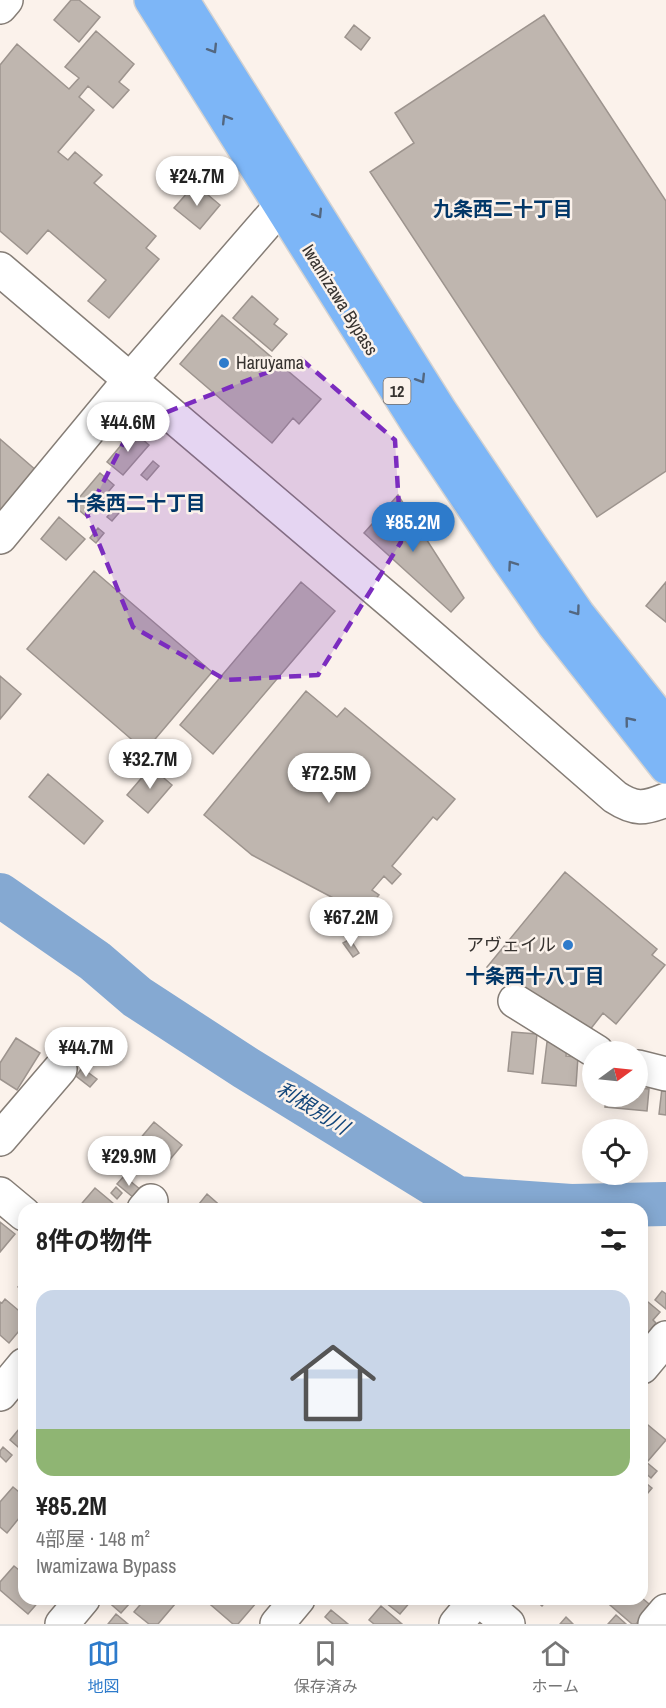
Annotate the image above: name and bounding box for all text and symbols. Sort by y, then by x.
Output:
one-way arrow [206,43,217,54]
one-way arrow [222,114,233,125]
pin: ¥24.7M [148,156,246,207]
text: ¥24.7M [170,162,224,189]
district label: 九条西二十丁目 [433,195,573,222]
one-way arrow [310,208,322,218]
street label: Iwamizawa Bypass [296,240,384,360]
place label: Haruyama [236,350,304,375]
marker: Haruyama [217,356,231,370]
one-way arrow [414,373,425,384]
road number: 12 [384,378,410,404]
pin: ¥44.6M [79,402,177,453]
text: ¥44.6M [101,408,155,435]
district label: 十条西二十丁目 [66,489,206,516]
pin: ¥85.2M [364,502,462,553]
text: ¥85.2M [386,508,440,535]
one-way arrow [508,561,519,572]
one-way arrow [569,605,580,616]
one-way arrow [626,717,637,728]
pin: ¥32.7M [101,739,199,790]
text: ¥32.7M [123,745,177,772]
pin: ¥72.5M [280,753,378,804]
text: ¥72.5M [302,759,356,786]
pin: ¥67.2M [302,897,400,948]
text: ¥67.2M [324,903,378,930]
place label: アヴェイル [466,932,556,957]
marker: アヴェイル [561,938,575,952]
district label: 十条西十八丁目 [465,962,605,989]
pin: ¥44.7M [37,1027,135,1078]
text: ¥44.7M [59,1033,113,1060]
north arrow [582,1041,648,1107]
map controls [582,1041,648,1185]
water label: 利根別川 [272,1075,356,1141]
button: locate [582,1119,648,1185]
pin: ¥29.9M [80,1136,178,1187]
text: ¥29.9M [102,1142,156,1169]
text: 8件の物件 [36,1223,152,1258]
icon: filters [597,1223,630,1256]
icon: home [279,1329,387,1437]
text: ¥85.2M [36,1488,107,1523]
text: 4部屋 · 148 m² [36,1525,150,1552]
text: Iwamizawa Bypass [36,1552,176,1579]
tab: 地図 [87,1637,120,1697]
tab: 保存済み [294,1637,358,1697]
tab: ホーム [532,1637,579,1697]

